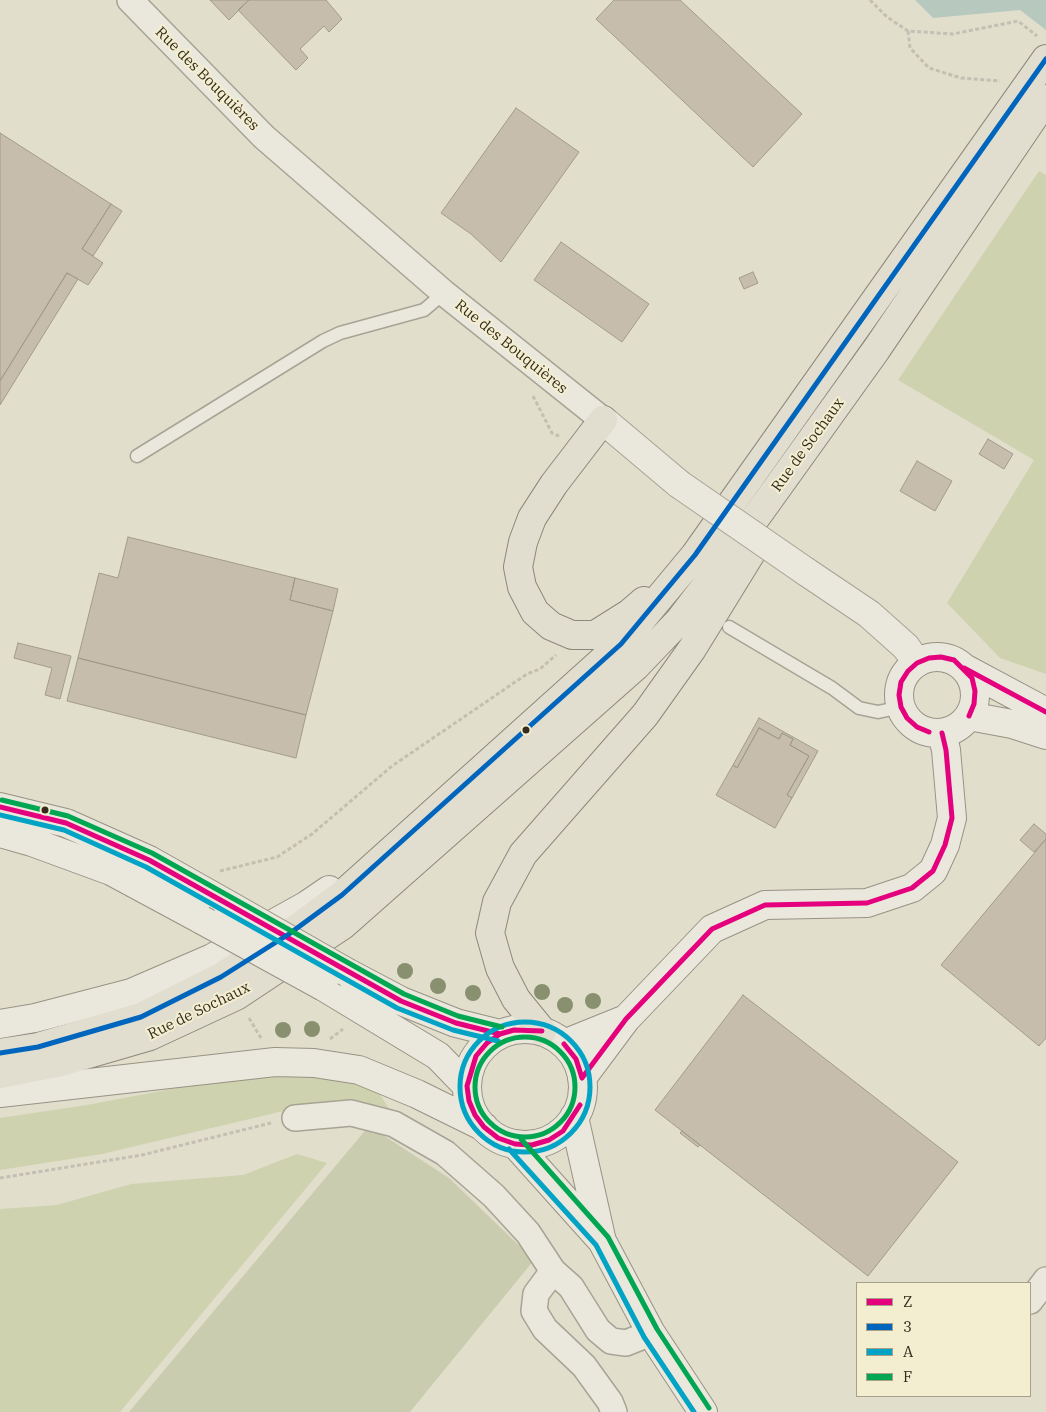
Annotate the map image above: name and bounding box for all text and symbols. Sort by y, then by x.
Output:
street label: Rue des Bouquières [151,23,263,135]
street label: Rue des Bouquières [451,296,571,398]
street label: Rue de Sochaux [768,394,848,496]
unlabelled marker [521,725,531,735]
unlabelled marker [40,805,50,815]
street label: Rue de Sochaux [145,978,253,1044]
legend [856,1282,1031,1397]
text: Z [903,1292,913,1311]
text: 3 [903,1317,912,1336]
text: A [903,1342,913,1361]
text: F [903,1367,912,1386]

